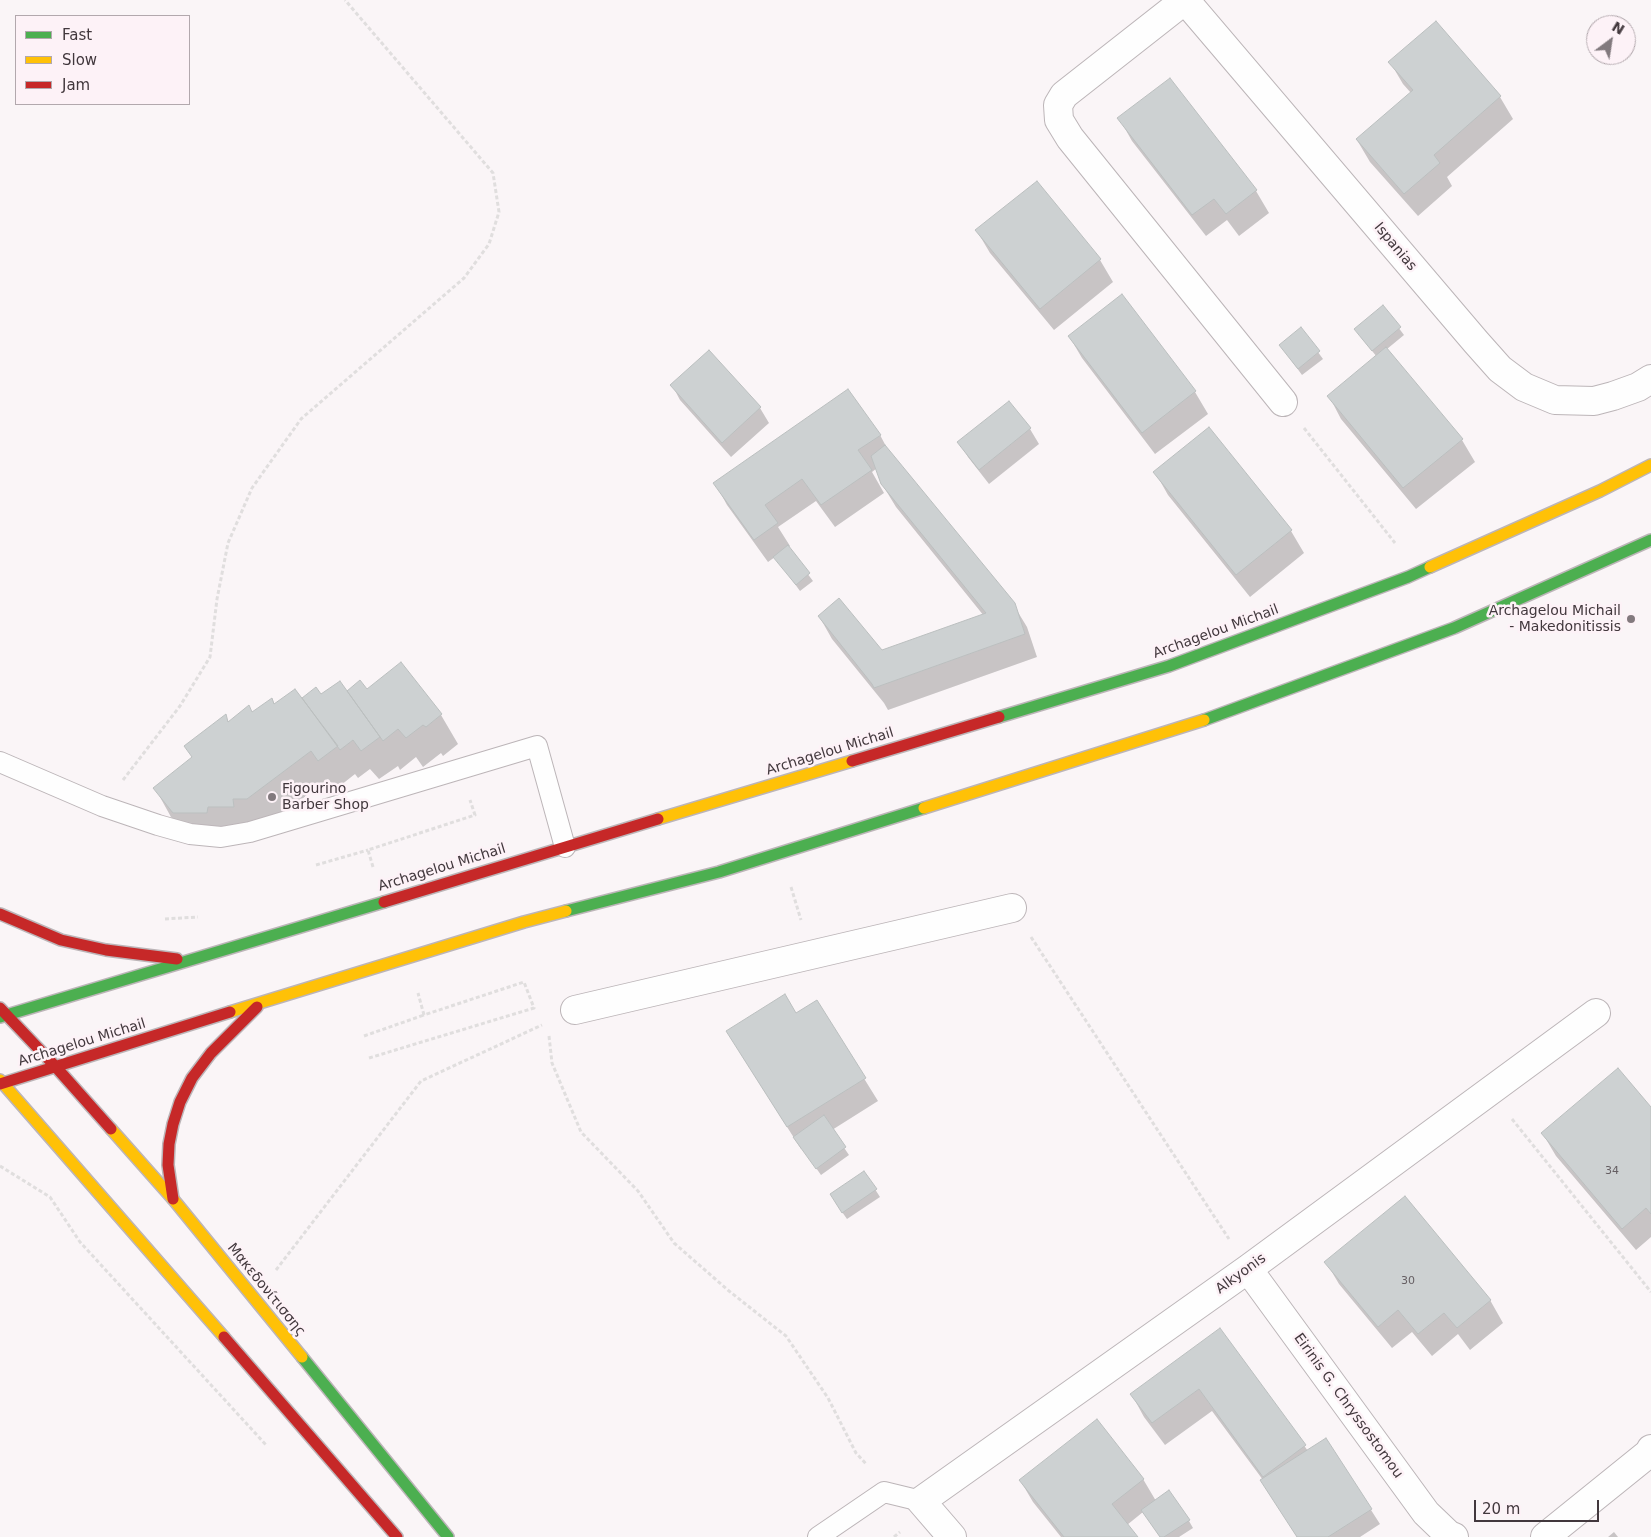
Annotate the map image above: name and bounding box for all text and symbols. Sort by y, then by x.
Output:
legend [15,15,190,105]
north arrow [1586,15,1636,65]
text: N [1609,18,1627,38]
text: Fast [62,26,92,44]
text: Slow [62,51,97,69]
text: Jam [62,76,90,94]
street label: Ispanias [1370,220,1420,274]
street label: Archagelou Michail [1151,601,1281,663]
place label: Archagelou Michail - Makedonitissis [1489,603,1621,636]
marker: Archagelou Michail - Makedonitissis [1625,613,1637,625]
street label: Archagelou Michail [764,725,896,779]
place label: Figourino Barber Shop [282,781,369,814]
marker: Figourino Barber Shop [266,791,278,803]
street label: Archagelou Michail [376,841,508,895]
street label: Archagelou Michail [16,1016,148,1070]
house number: 34 [1605,1164,1619,1178]
street label: Μακεδονίτισσης [223,1240,309,1340]
street label: Alkyonis [1213,1250,1269,1298]
house number: 30 [1401,1274,1415,1288]
street label: Eirinis G. Chryssostomou [1290,1330,1406,1482]
scale bar [1476,1490,1601,1522]
text: 20 m [1482,1500,1520,1518]

